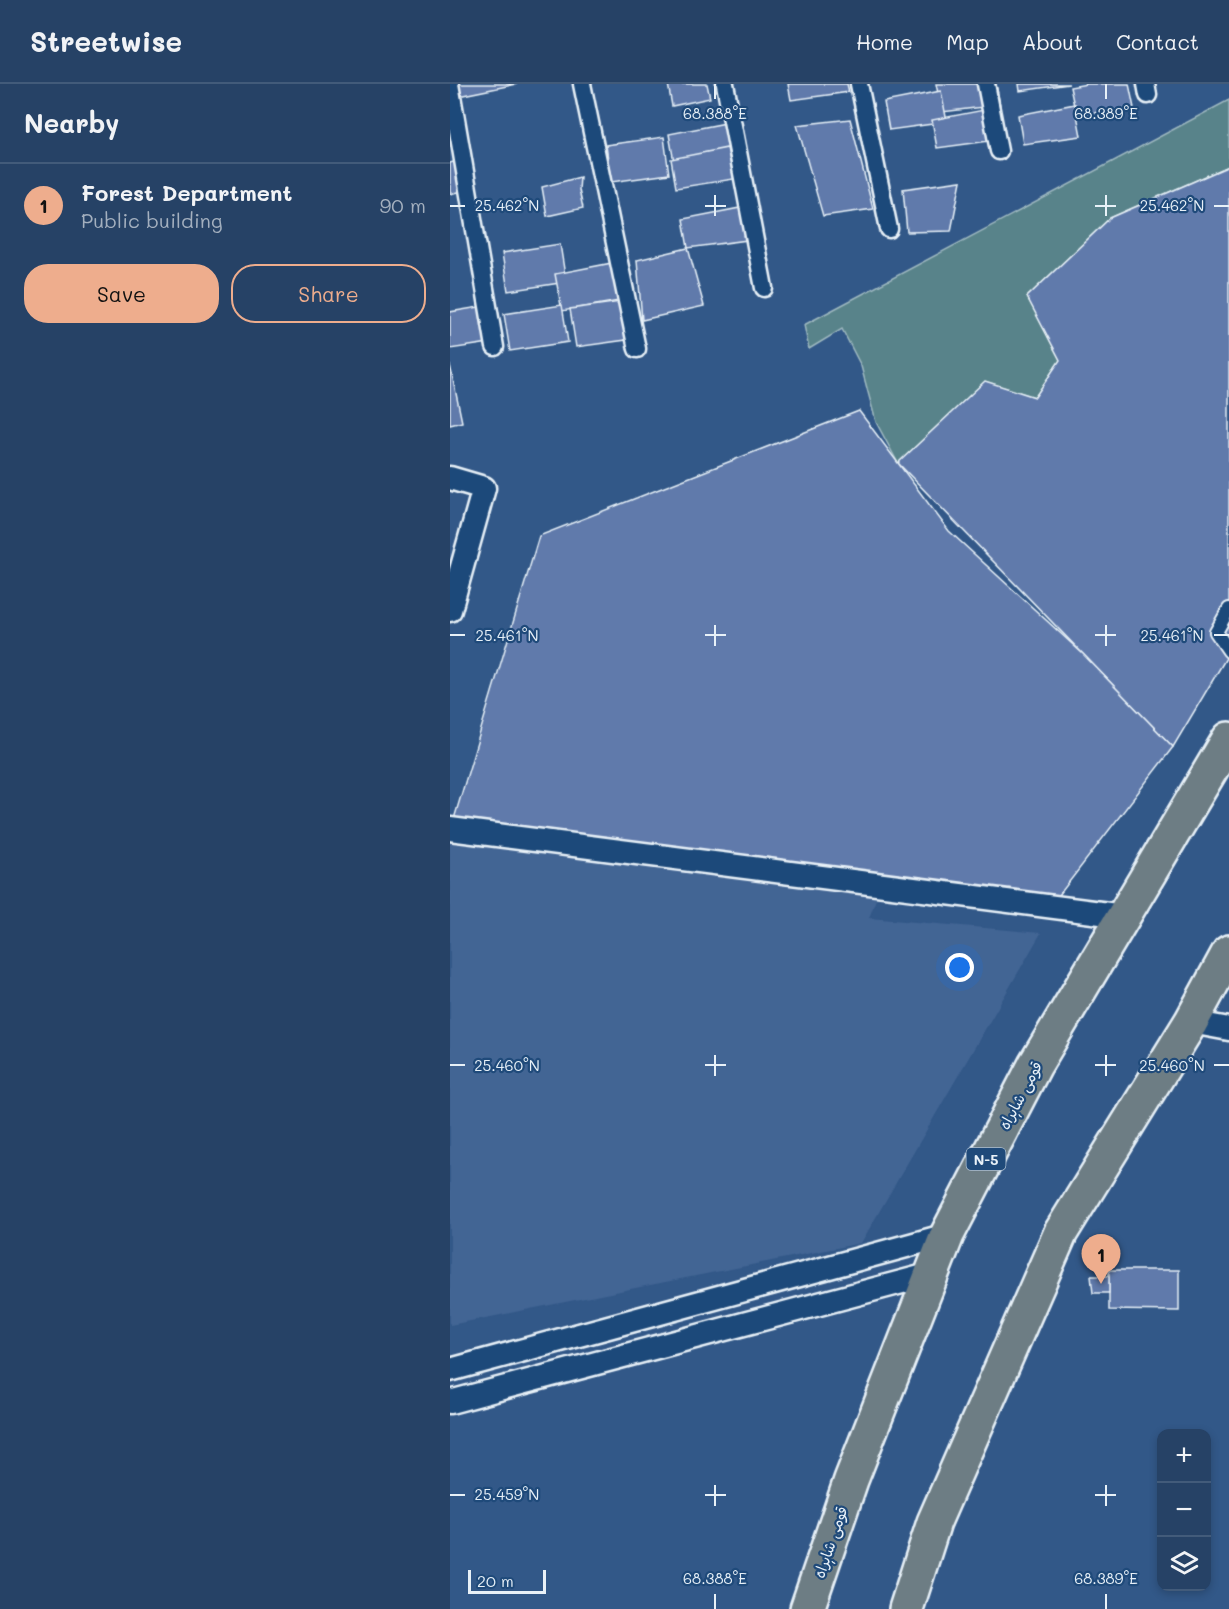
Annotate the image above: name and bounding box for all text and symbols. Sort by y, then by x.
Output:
text: Streetwise [30,23,182,59]
text: Home [856,28,913,55]
text: Map [946,28,989,55]
text: About [1022,28,1083,55]
text: Contact [1116,28,1199,55]
text: 68.388°E [683,103,747,123]
text: 68.389°E [1074,103,1138,123]
text: Nearby [24,106,119,140]
text: Forest Department [81,178,292,207]
text: 1 [39,192,48,218]
text: 90 m [380,192,426,218]
text: 25.462°N [475,195,539,215]
text: 25.462°N [1140,195,1204,215]
text: Public building [81,207,223,233]
button: Save [24,264,219,323]
button: Share [231,264,426,323]
text: 25.461°N [476,625,538,645]
text: 25.461°N [1141,625,1203,645]
your location [945,953,974,982]
text: 25.460°N [474,1055,540,1075]
text: 25.460°N [1139,1055,1205,1075]
street label: قومی شاہراہ [994,1057,1048,1133]
road number: N-5 [966,1148,1006,1170]
pin: 1 [1082,1234,1120,1284]
map controls [1157,1429,1211,1591]
button: + [1157,1429,1211,1483]
button: − [1157,1483,1211,1537]
text: 25.459°N [475,1484,539,1504]
street label: قومی شاہراہ [808,1504,853,1581]
button: layers [1157,1537,1211,1591]
scale bar [468,1567,546,1594]
text: 68.388°E [683,1568,747,1588]
text: 68.389°E [1074,1568,1138,1588]
text: 20 m [477,1570,514,1591]

